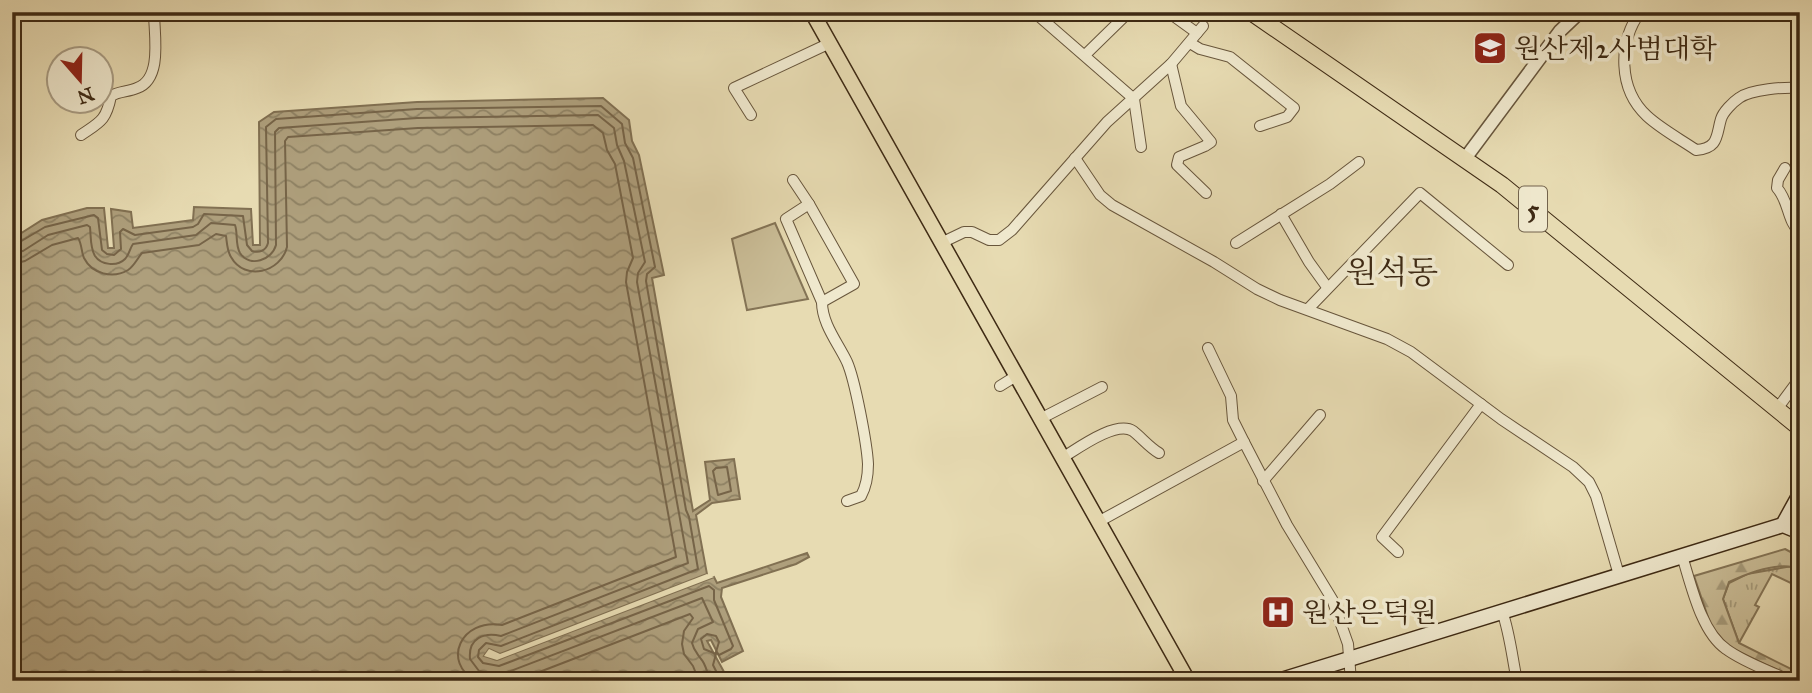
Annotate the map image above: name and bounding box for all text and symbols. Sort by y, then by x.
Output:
school or university icon: 원산제2사범대학 [1471,29,1509,67]
place label: 원산제2사범대학 [1514,31,1717,66]
north arrow [46,46,116,116]
text: N [74,82,97,109]
road number: 5 [1519,186,1547,232]
district label: 원석동 [1346,253,1438,292]
hospital icon: 원산은덕원 [1259,593,1297,631]
place label: 원산은덕원 [1302,595,1437,630]

